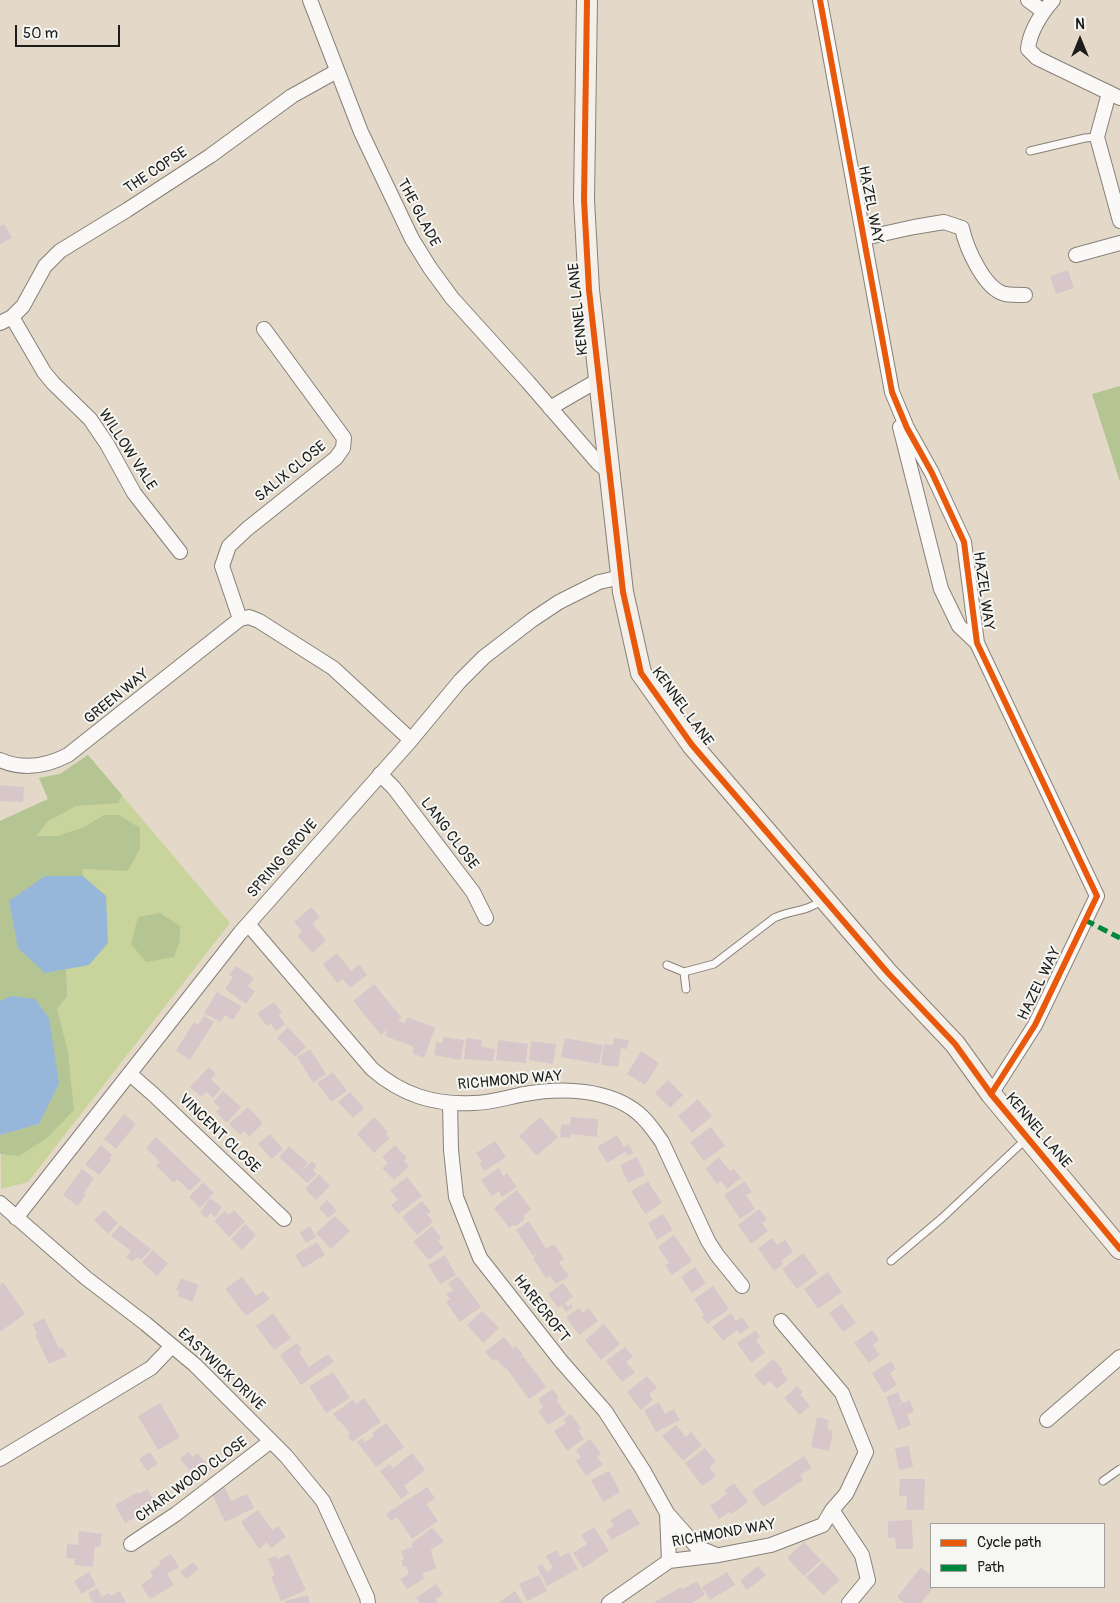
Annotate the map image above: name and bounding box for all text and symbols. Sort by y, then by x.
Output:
scale bar [18,15,122,47]
north arrow [1055,15,1105,65]
text: N [1075,16,1085,33]
text: 50 m [23,24,58,43]
street label: THE COPSE [121,144,191,198]
street label: HAZEL WAY [854,164,886,246]
street label: THE GLADE [393,176,443,250]
street label: KENNEL LANE [565,262,593,356]
street label: WILLOW VALE [94,406,160,494]
street label: SALIX CLOSE [252,438,330,506]
street label: HAZEL WAY [969,550,997,632]
street label: KENNEL LANE [647,664,717,750]
street label: GREEN WAY [81,665,153,729]
street label: LANG CLOSE [416,795,482,873]
street label: SPRING GROVE [244,816,322,902]
street label: HAZEL WAY [1015,944,1065,1024]
street label: RICHMOND WAY [457,1067,563,1095]
street label: KENNEL LANE [1001,1090,1075,1172]
street label: VINCENT CLOSE [175,1091,263,1177]
street label: HARECROFT [509,1272,573,1346]
street label: EASTWICK DRIVE [174,1325,268,1415]
street label: CHARLWOOD CLOSE [133,1433,251,1527]
street label: RICHMOND WAY [671,1516,777,1552]
legend [930,1523,1105,1588]
text: Cycle path [977,1533,1041,1552]
text: Path [977,1558,1004,1577]

